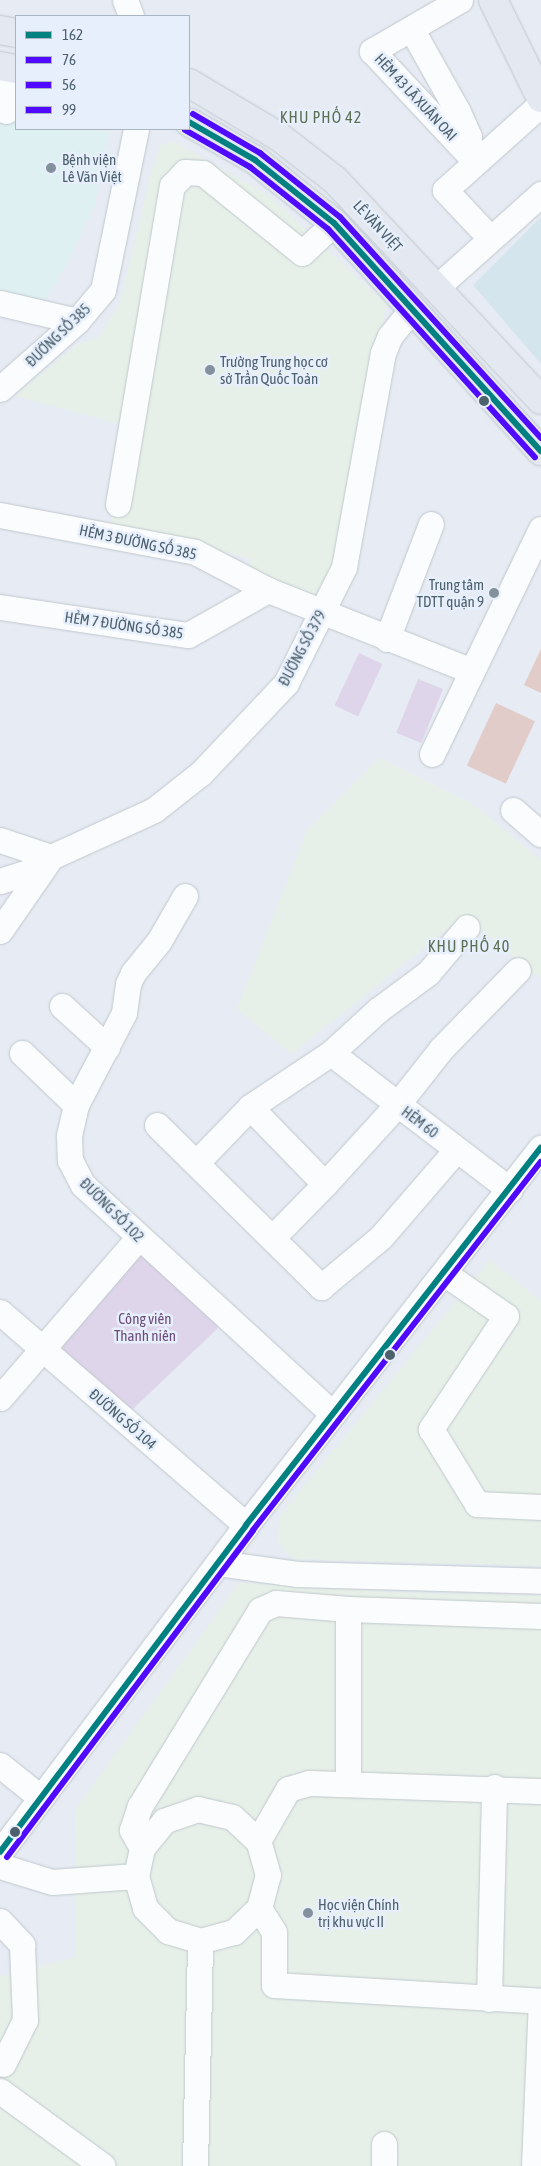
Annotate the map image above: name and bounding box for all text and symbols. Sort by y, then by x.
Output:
legend [15,15,190,130]
text: 162 [62,26,83,43]
street label: HẺM 43 LÃ XUÂN OAI [371,50,461,144]
text: 76 [62,51,76,68]
text: 56 [62,76,76,93]
text: 99 [62,101,76,118]
district label: KHU PHỐ 42 [279,107,363,127]
place label: Bệnh viện Lê Văn Việt [62,150,122,185]
marker: Bệnh viện Lê Văn Việt [44,161,58,175]
street label: LÊ VĂN VIỆT [350,197,406,255]
street label: ĐƯỜNG SỐ 385 [22,300,94,370]
place label: Trường Trung học cơ sở Trần Quốc Toản [220,352,328,387]
marker: Trường Trung học cơ sở Trần Quốc Toản [204,364,216,376]
unlabelled marker [479,396,489,406]
street label: HẺM 3 ĐƯỜNG SỐ 385 [78,521,198,563]
place label: Trung tâm TDTT quận 9 [416,575,484,610]
marker: Trung tâm TDTT quận 9 [488,587,500,599]
street label: ĐƯỜNG SỐ 379 [275,607,329,689]
street label: HẺM 7 ĐƯỜNG SỐ 385 [64,608,184,642]
district label: KHU PHỐ 40 [427,936,511,956]
street label: HẺM 60 [398,1102,442,1142]
street label: ĐƯỜNG SỐ 102 [76,1174,148,1246]
park label: Công viên Thanh niên [114,1309,176,1344]
unlabelled marker [385,1350,395,1360]
street label: ĐƯỜNG SỐ 104 [86,1385,160,1453]
unlabelled marker [10,1827,20,1837]
place label: Học viện Chính trị khu vực II [318,1895,399,1930]
marker: Học viện Chính trị khu vực II [302,1907,314,1919]

